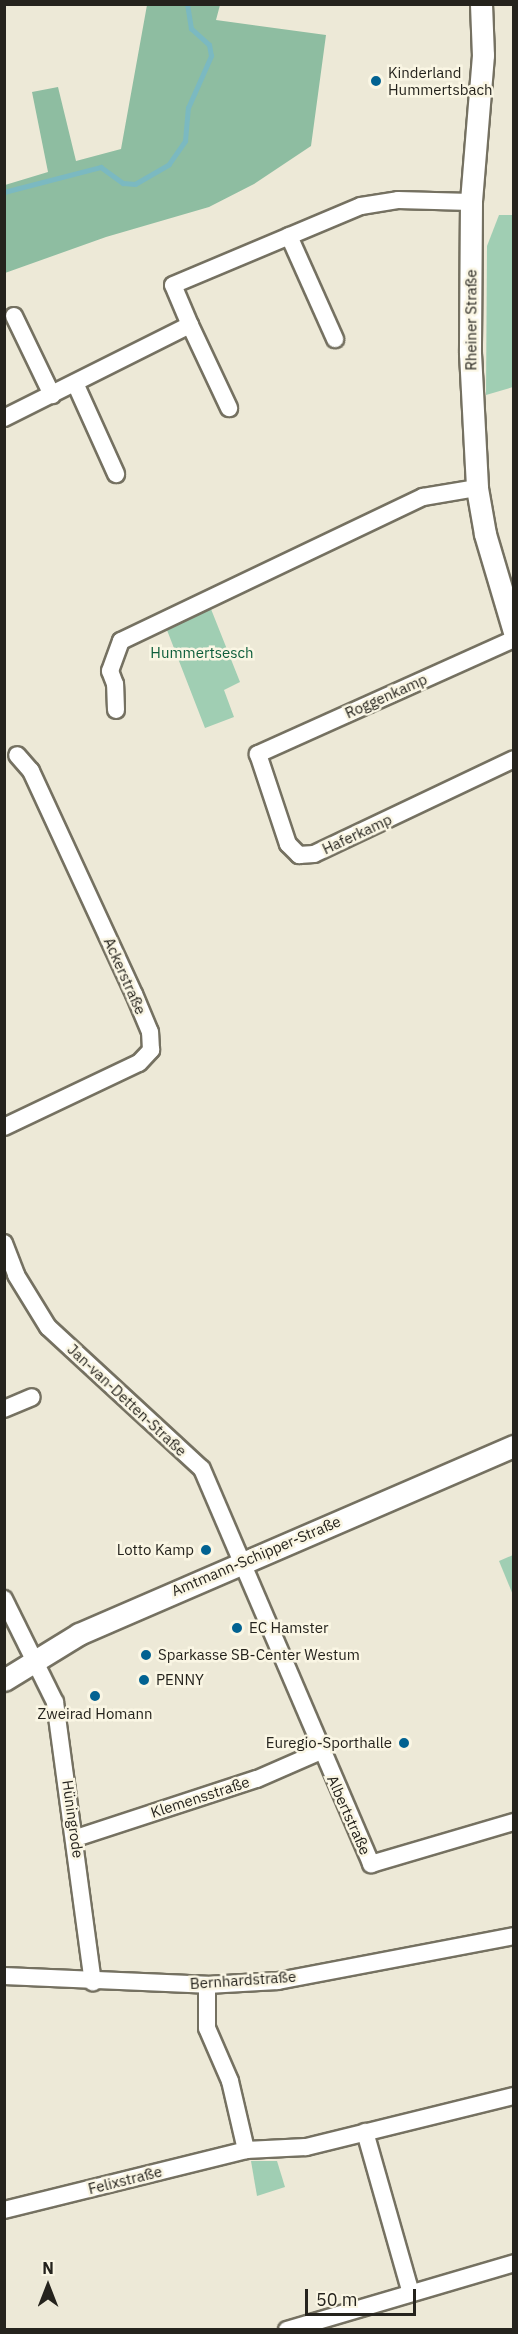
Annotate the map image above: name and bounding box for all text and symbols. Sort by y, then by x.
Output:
place label: Kinderland Hummertsbach [388,63,492,98]
marker: Kinderland Hummertsbach [369,74,383,88]
street label: Rheiner Straße [462,269,480,371]
park label: Hummertsesch [150,644,254,662]
street label: Roggenkamp [342,670,430,722]
street label: Haferkamp [319,810,395,858]
street label: Ackerstraße [100,935,150,1017]
street label: Jan-van-Detten-Straße [64,1340,190,1460]
street label: Amtmann-Schipper-Straße [169,1512,343,1600]
place label: Lotto Kamp [117,1541,194,1559]
marker: Lotto Kamp [199,1543,213,1557]
place label: EC Hamster [249,1619,328,1637]
marker: EC Hamster [230,1621,244,1635]
place label: Sparkasse SB-Center Westum [158,1646,360,1664]
marker: Sparkasse SB-Center Westum [139,1648,153,1662]
place label: PENNY [156,1671,204,1689]
marker: PENNY [137,1673,151,1687]
marker: Zweirad Homann [88,1689,102,1703]
place label: Zweirad Homann [38,1705,152,1723]
place label: Euregio-Sporthalle [266,1734,392,1752]
marker: Euregio-Sporthalle [397,1736,411,1750]
street label: Albertstraße [323,1772,375,1858]
street label: Klemensstraße [148,1773,252,1821]
street label: Hüningrode [59,1779,87,1859]
street label: Bernhardstraße [189,1967,297,1993]
street label: Felixstraße [86,2162,164,2198]
north arrow [18,2256,78,2316]
text: N [42,2258,54,2278]
scale bar [308,2277,419,2315]
text: 50 m [316,2288,358,2311]

